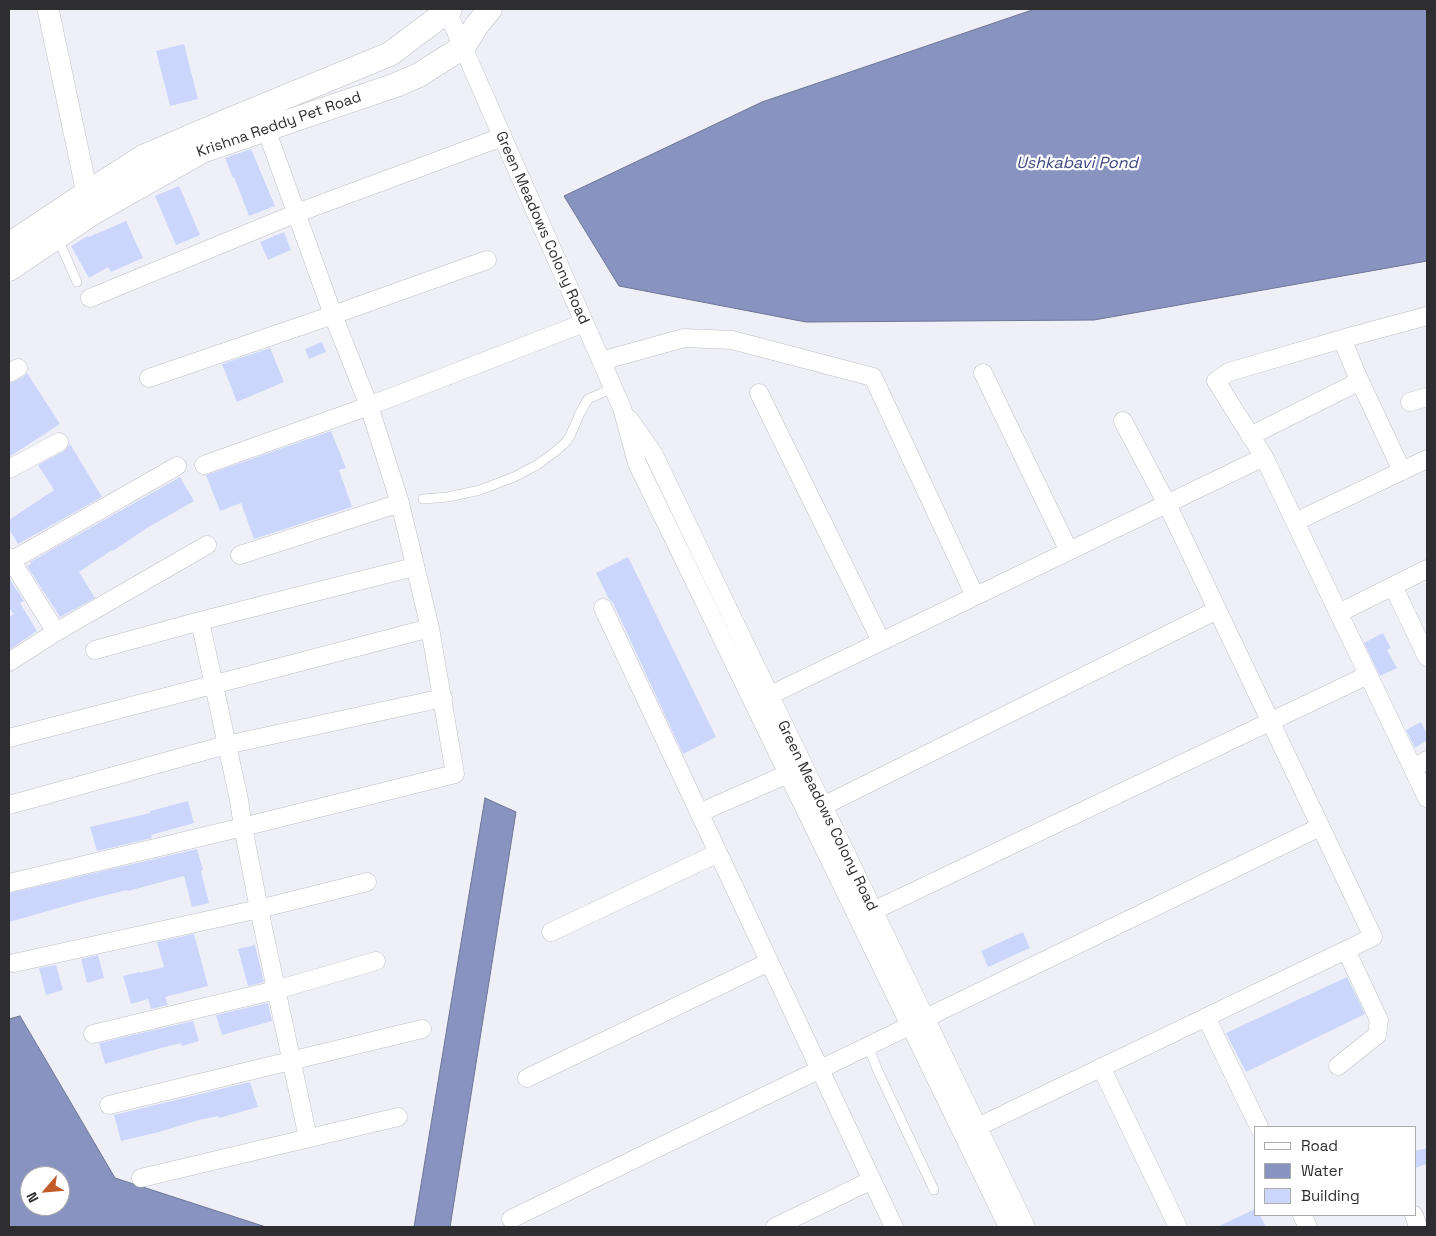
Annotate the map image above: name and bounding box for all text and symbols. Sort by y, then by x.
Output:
street label: Krishna Reddy Pet Road [194,88,364,162]
street label: Green Meadows Colony Road [491,129,593,327]
water label: Ushkabavi Pond [1016,154,1138,174]
street label: Green Meadows Colony Road [773,718,881,914]
legend [1254,1126,1416,1216]
text: Road [1301,1136,1338,1155]
text: Water [1301,1161,1343,1180]
north arrow [20,1166,70,1216]
text: Building [1301,1186,1360,1205]
text: N [22,1189,43,1206]

